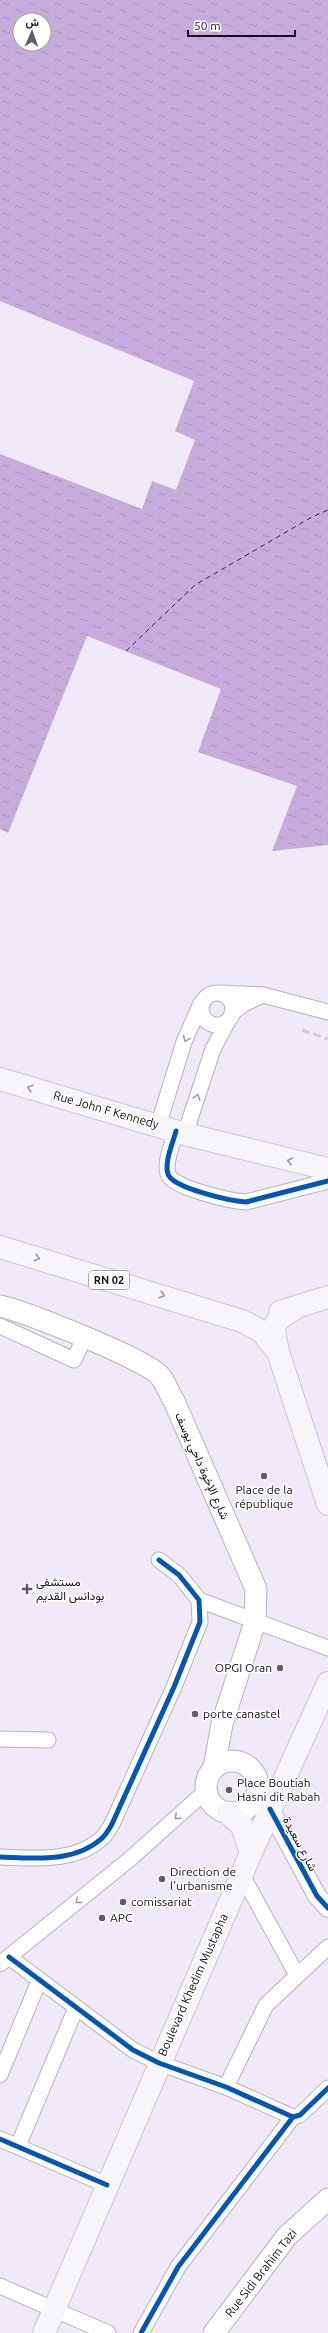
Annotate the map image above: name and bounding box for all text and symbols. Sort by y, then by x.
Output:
north arrow [12,12,52,52]
scale bar [188,12,295,38]
text: ش [25,16,39,29]
text: 50 m [194,19,221,32]
one-way arrow [182,1036,190,1043]
one-way arrow [27,1084,34,1093]
street label: Rue John F Kennedy [52,1088,161,1131]
one-way arrow [192,1094,201,1101]
one-way arrow [287,1157,293,1165]
one-way arrow [34,1253,41,1262]
road number: RN 02 [89,1271,129,1289]
one-way arrow [158,1290,165,1299]
street label: شارع الإخوة داحي يوسف [169,1410,232,1523]
marker: Place de la république [259,1471,269,1481]
place label: Place de la république [235,1483,293,1510]
place label: مستشفى بودانس القديم [36,1575,104,1604]
marker: مستشفى بودانس القديم [21,1583,33,1595]
place label: OPGI Oran [215,1661,272,1674]
marker: OPGI Oran [275,1663,285,1673]
place label: porte canastel [203,1707,280,1720]
marker: porte canastel [190,1709,200,1719]
place label: Place Boutiah Hasni dit Rabah [237,1776,320,1803]
marker: Place Boutiah Hasni dit Rabah [224,1785,234,1795]
one-way arrow [174,1812,182,1820]
street label: شارع سعيدة [278,1814,320,1875]
place label: Direction de l'urbanisme [170,1865,236,1892]
marker: Direction de l'urbanisme [157,1874,167,1884]
place label: comissariat [131,1895,192,1908]
one-way arrow [75,1897,82,1904]
marker: comissariat [118,1897,128,1907]
place label: APC [110,1911,133,1924]
street label: Boulevard Khedim Mustapha [155,1911,230,2058]
marker: APC [97,1913,107,1923]
street label: Rue Sidi Brahim Tazi [222,2226,299,2319]

